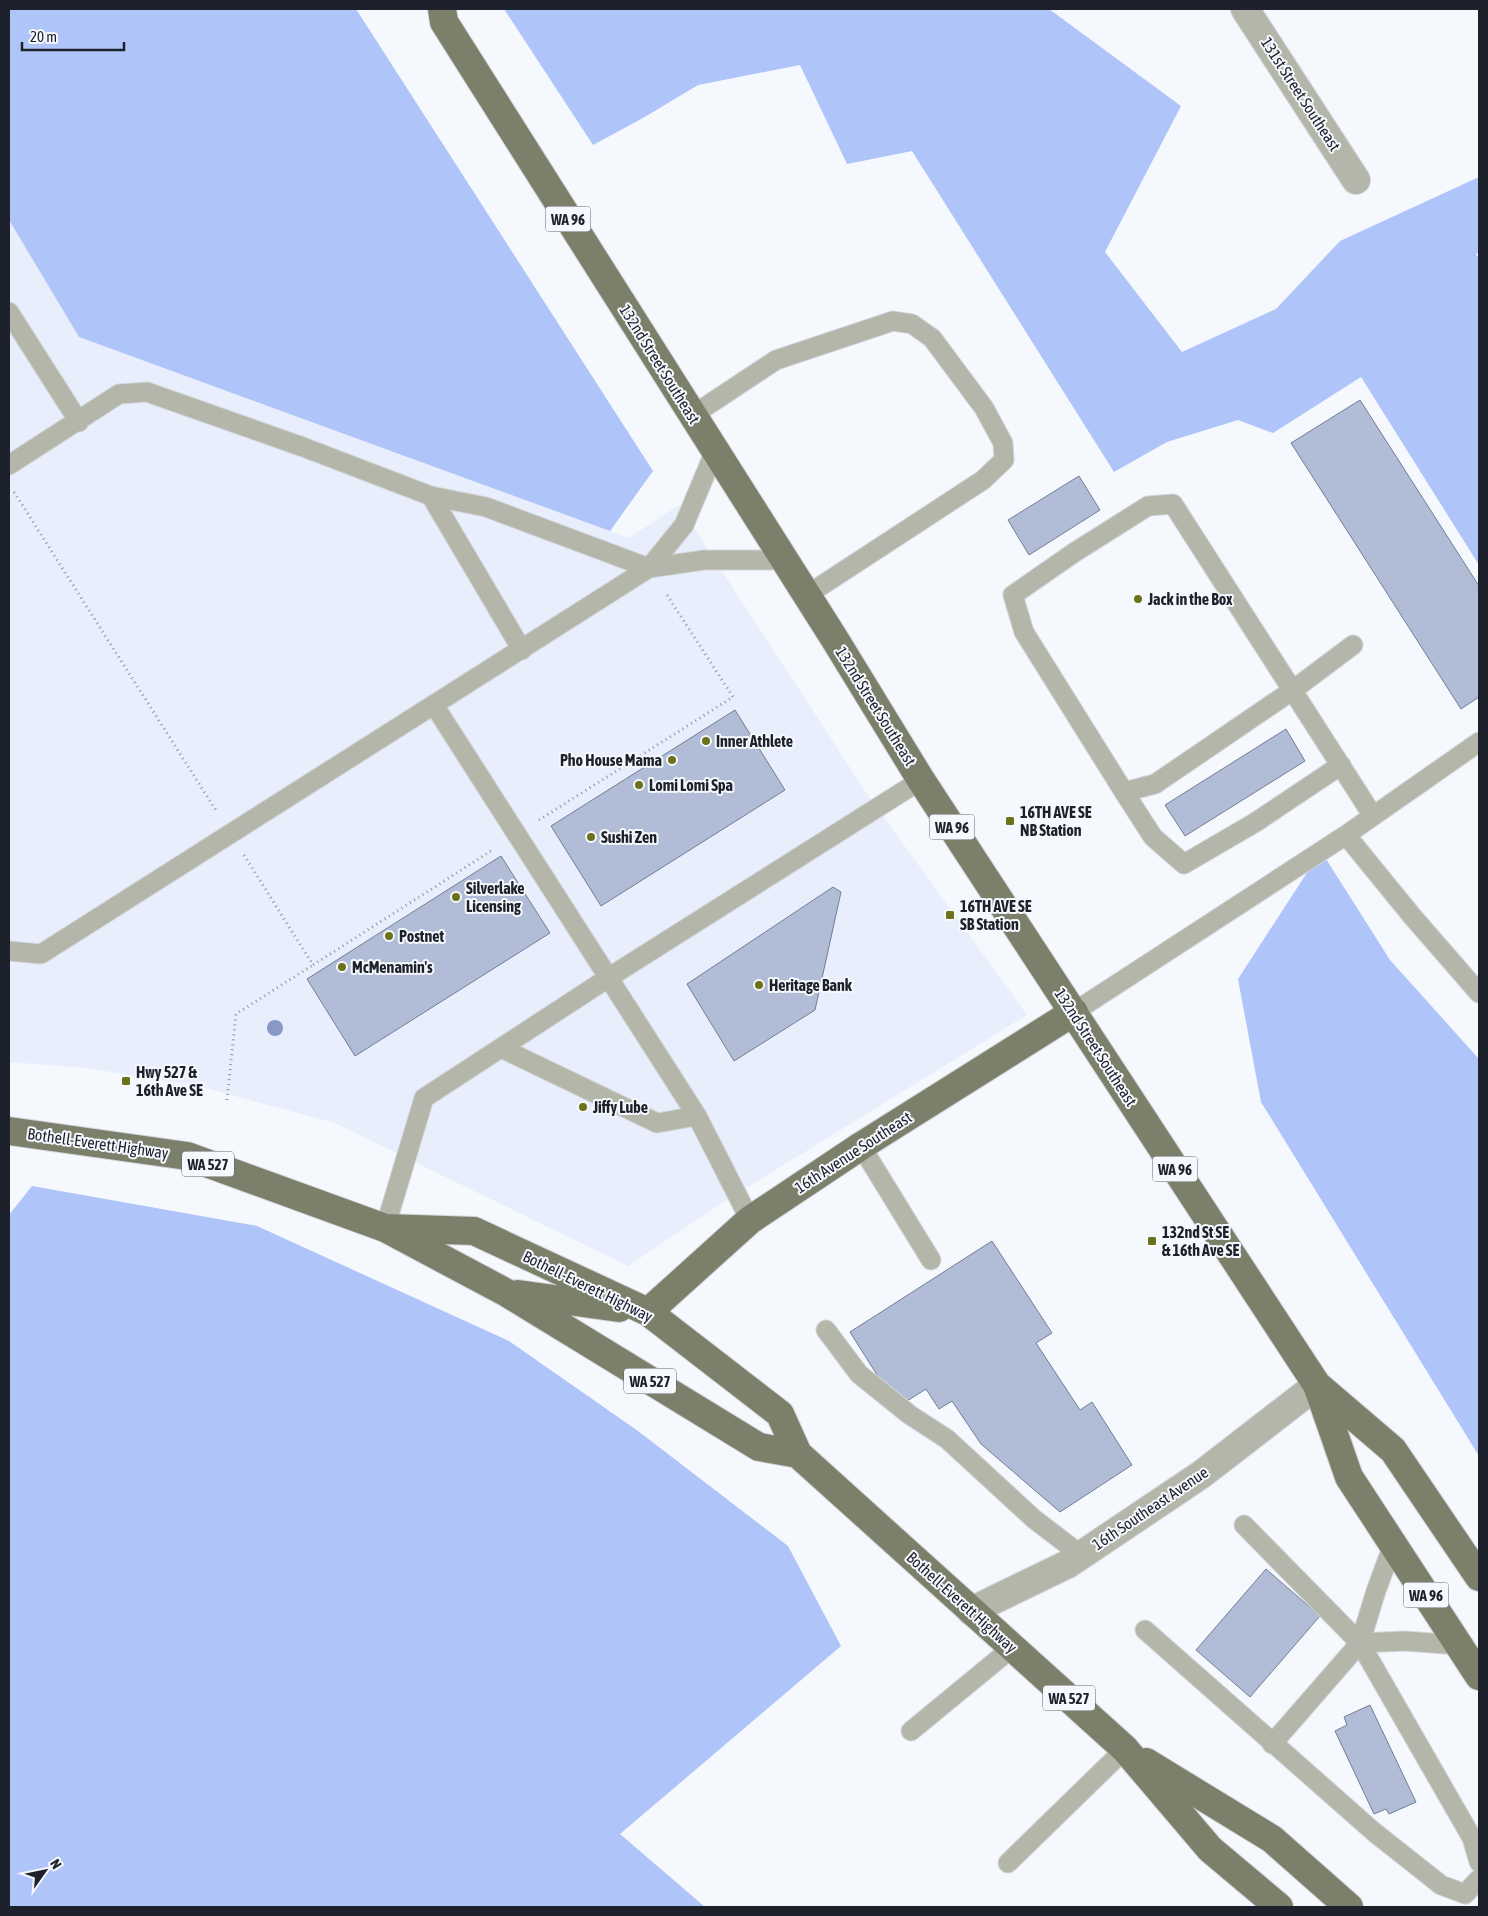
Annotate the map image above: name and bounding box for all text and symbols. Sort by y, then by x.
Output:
scale bar [22,20,125,52]
text: 20 m [30,28,57,45]
street label: 131st Street Southeast [1258,34,1345,154]
road number: WA 96 [546,206,590,232]
street label: 132nd Street Southeast [616,301,704,427]
place label: Jack in the Box [1147,590,1233,608]
marker: Jack in the Box [1132,593,1144,605]
street label: 132nd Street Southeast [832,643,920,769]
place label: Inner Athlete [716,732,793,750]
marker: Inner Athlete [700,735,712,747]
place label: Pho House Mama [560,751,662,769]
marker: Pho House Mama [666,754,678,766]
place label: Lomi Lomi Spa [649,776,733,794]
marker: Lomi Lomi Spa [633,779,645,791]
place label: 16TH AVE SE NB Station [1020,803,1092,839]
road number: WA 96 [930,814,974,840]
marker: 16TH AVE SE NB Station [1004,815,1016,827]
place label: Sushi Zen [601,828,657,846]
marker: Sushi Zen [585,831,597,843]
place label: Silverlake Licensing [466,879,525,915]
marker: Silverlake Licensing [450,891,462,903]
place label: 16TH AVE SE SB Station [960,897,1032,933]
marker: 16TH AVE SE SB Station [944,909,956,921]
place label: Postnet [399,927,444,945]
marker: Postnet [383,930,395,942]
place label: McMenamin's [352,958,433,976]
marker: McMenamin's [336,961,348,973]
place label: Heritage Bank [769,976,853,994]
marker: Heritage Bank [753,979,765,991]
street label: 132nd Street Southeast [1051,985,1141,1110]
place label: Hwy 527 & 16th Ave SE [136,1063,203,1099]
marker: Hwy 527 & 16th Ave SE [120,1075,132,1087]
place label: Jiffy Lube [592,1098,648,1116]
marker: Jiffy Lube [577,1101,589,1113]
street label: 16th Avenue Southeast [791,1107,915,1196]
street label: Bothell-Everett Highway [26,1124,170,1163]
road number: WA 527 [182,1152,234,1176]
road number: WA 96 [1152,1156,1198,1182]
place label: 132nd St SE & 16th Ave SE [1162,1223,1240,1259]
marker: 132nd St SE & 16th Ave SE [1146,1235,1158,1247]
street label: Bothell-Everett Highway [520,1247,656,1326]
road number: WA 527 [624,1368,676,1394]
street label: 16th Southeast Avenue [1089,1463,1211,1553]
street label: Bothell-Everett Highway [902,1548,1021,1657]
road number: WA 96 [1404,1582,1448,1608]
road number: WA 527 [1043,1686,1095,1710]
north arrow [20,1846,70,1896]
text: N [47,1856,65,1872]

